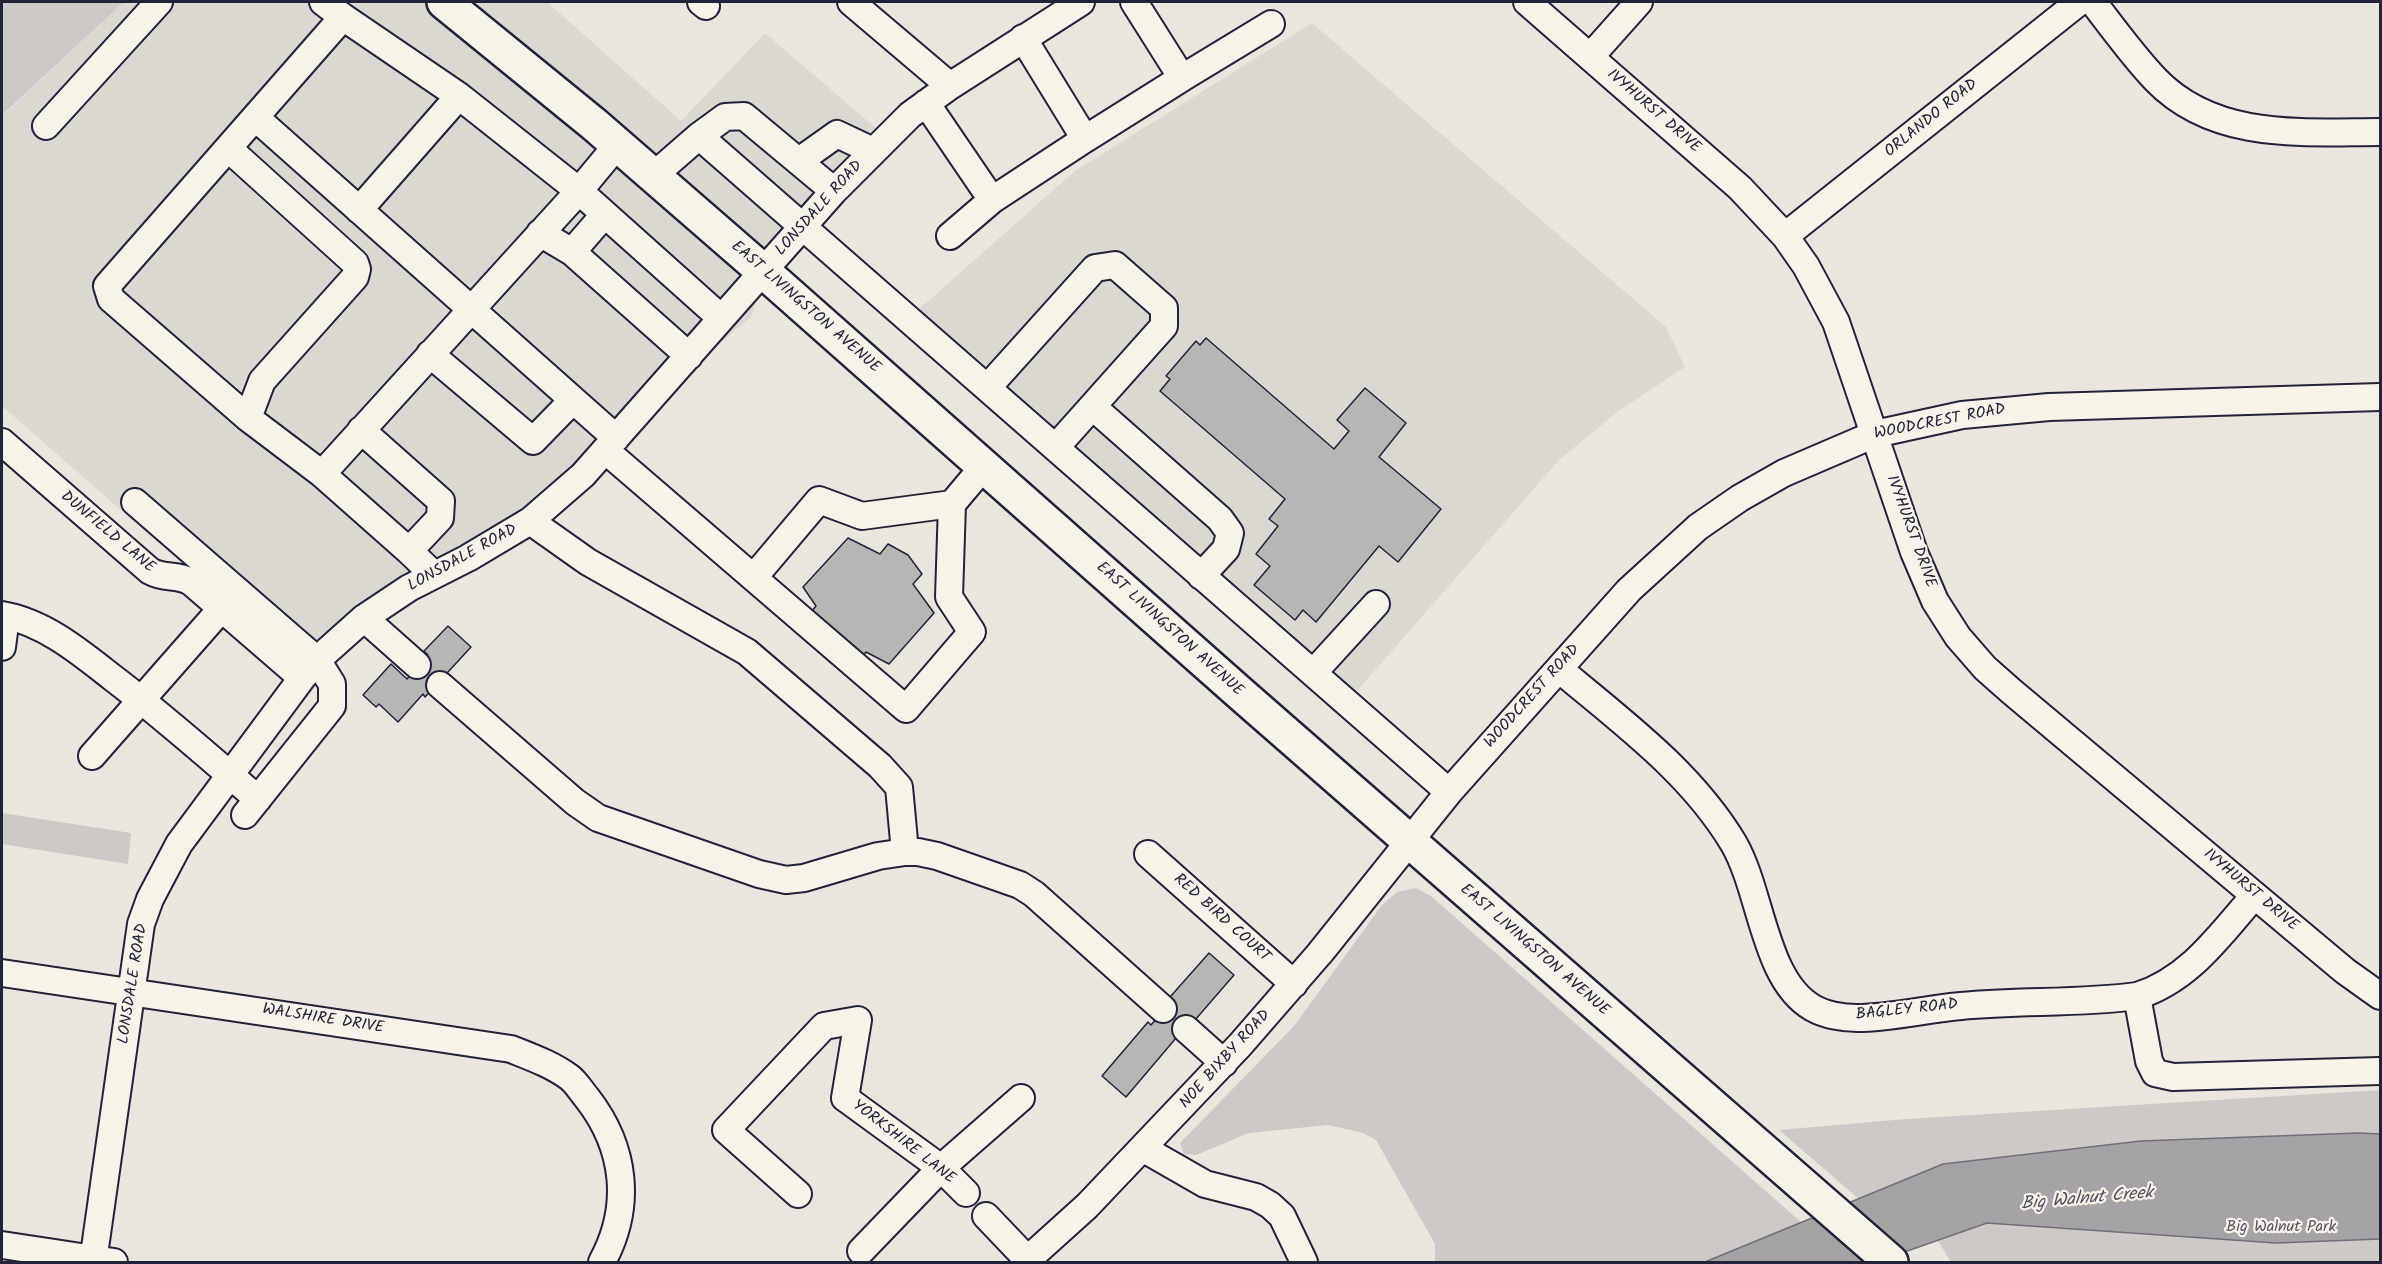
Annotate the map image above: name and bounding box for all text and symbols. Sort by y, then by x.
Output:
street label: IVYHURST DRIVE [1602,66,1704,158]
street label: ORLANDO ROAD [1882,76,1982,162]
street label: LONSDALE ROAD [772,157,868,261]
street label: EAST LIVINGSTON AVENUE [726,238,884,378]
street label: WOODCREST ROAD [1873,401,2007,445]
street label: IVYHURST DRIVE [1881,473,1939,591]
street label: DUNFIELD LANE [56,488,158,578]
street label: LONSDALE ROAD [405,521,521,597]
street label: EAST LIVINGSTON AVENUE [1091,559,1247,701]
street label: WOODCREST ROAD [1481,641,1585,753]
street label: IVYHURST DRIVE [2199,846,2301,936]
street label: RED BIRD COURT [1169,871,1273,967]
street label: EAST LIVINGSTON AVENUE [1455,881,1613,1021]
street label: LONSDALE ROAD [115,922,153,1046]
street label: BAGLEY ROAD [1855,996,1959,1026]
street label: WALSHIRE DRIVE [261,1001,385,1039]
street label: NOE BIXBY ROAD [1177,1007,1275,1113]
street label: YORKSHIRE LANE [848,1097,958,1189]
water label: Big Walnut Creek [2020,1183,2154,1217]
park label: Big Walnut Park [2226,1218,2336,1238]

